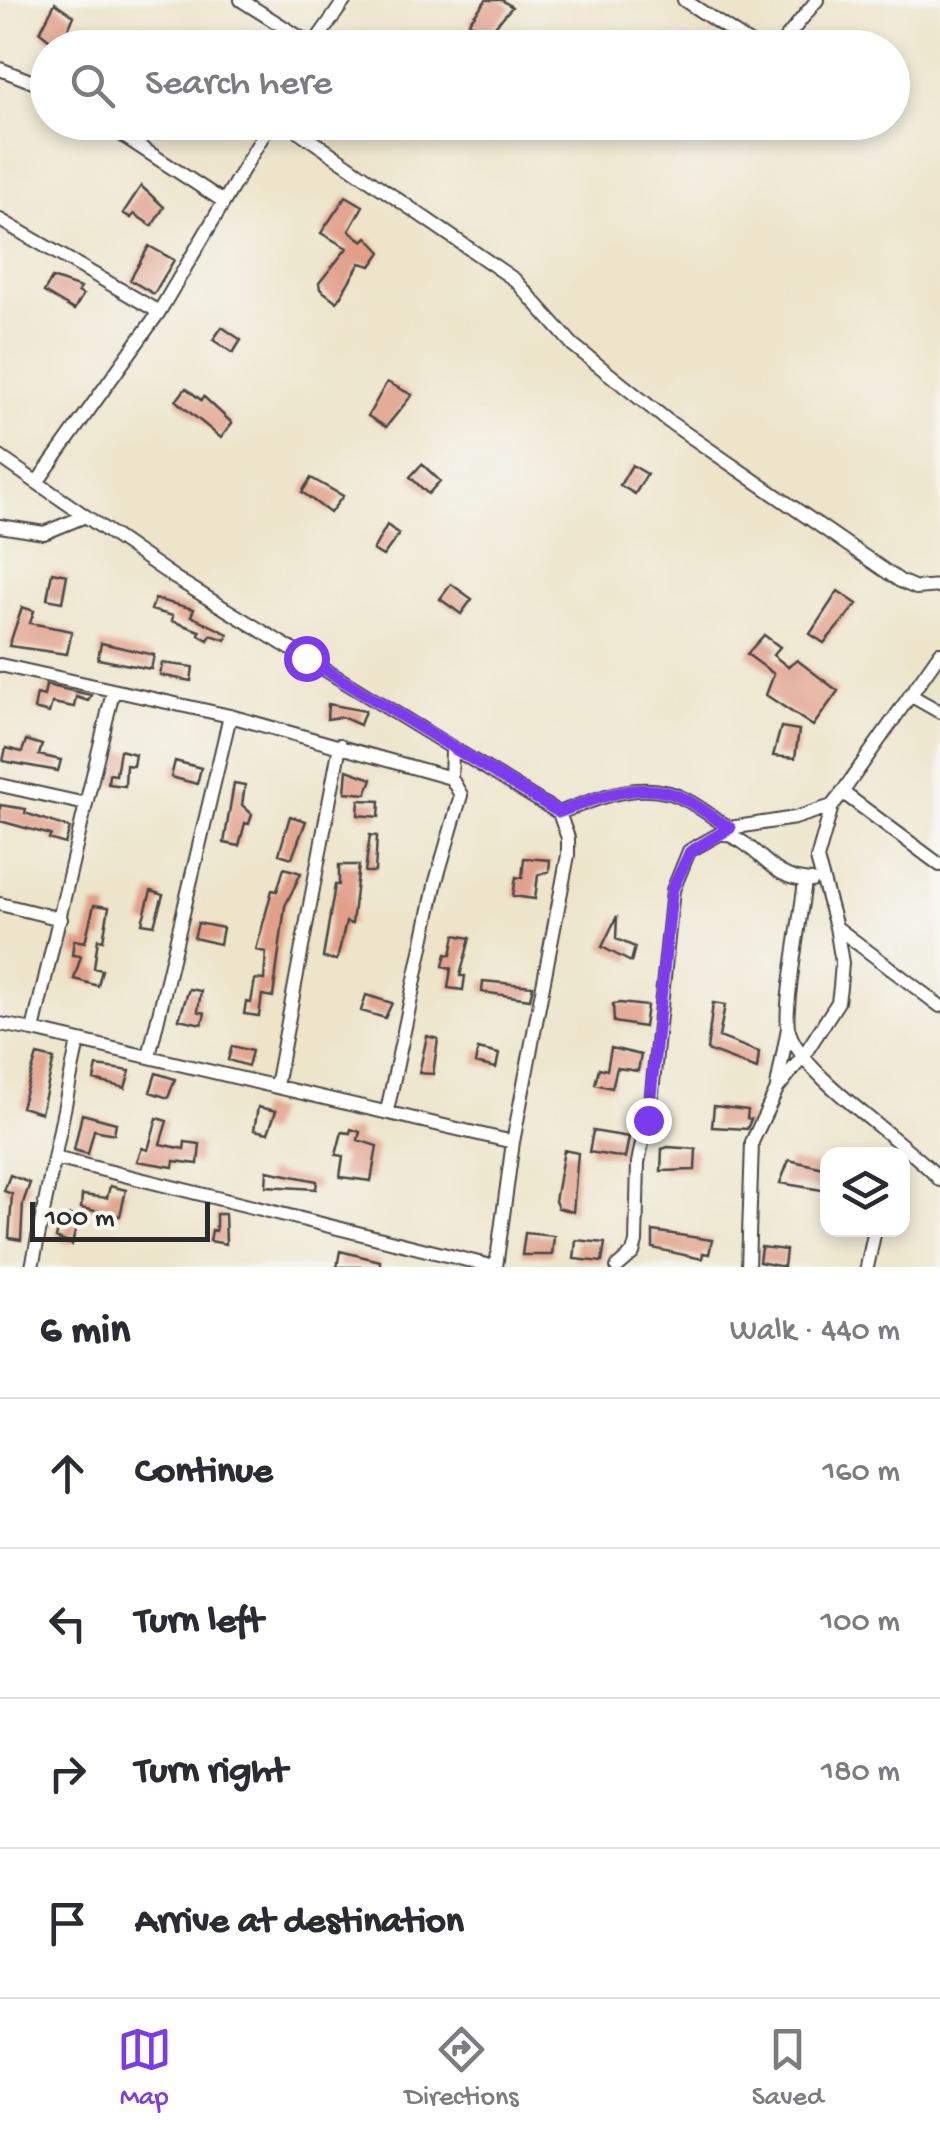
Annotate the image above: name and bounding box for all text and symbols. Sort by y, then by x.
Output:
search box [30,30,910,140]
icon: search [65,58,120,113]
text: Search here [145,63,332,107]
route start [284,636,330,682]
route end [626,1098,672,1144]
map controls [820,1147,910,1237]
button: layers [820,1147,910,1237]
scale bar [30,1197,210,1242]
text: 100 m [45,1203,115,1236]
text: 6 min [40,1308,130,1357]
text: Walk · 440 m [730,1313,900,1351]
icon: ahead [40,1446,95,1501]
text: Continue [135,1451,273,1495]
text: 160 m [822,1454,900,1492]
icon: left [40,1596,95,1651]
text: Turn left [135,1601,263,1645]
text: 100 m [820,1604,900,1642]
icon: right [40,1746,95,1801]
text: Turn right [135,1751,287,1795]
text: 180 m [821,1754,900,1792]
icon: arrive [40,1896,95,1951]
text: Arrive at destination [135,1901,464,1945]
tab: Map [117,2022,172,2115]
tab: Directions [405,2022,519,2115]
tab: Saved [752,2022,823,2115]

